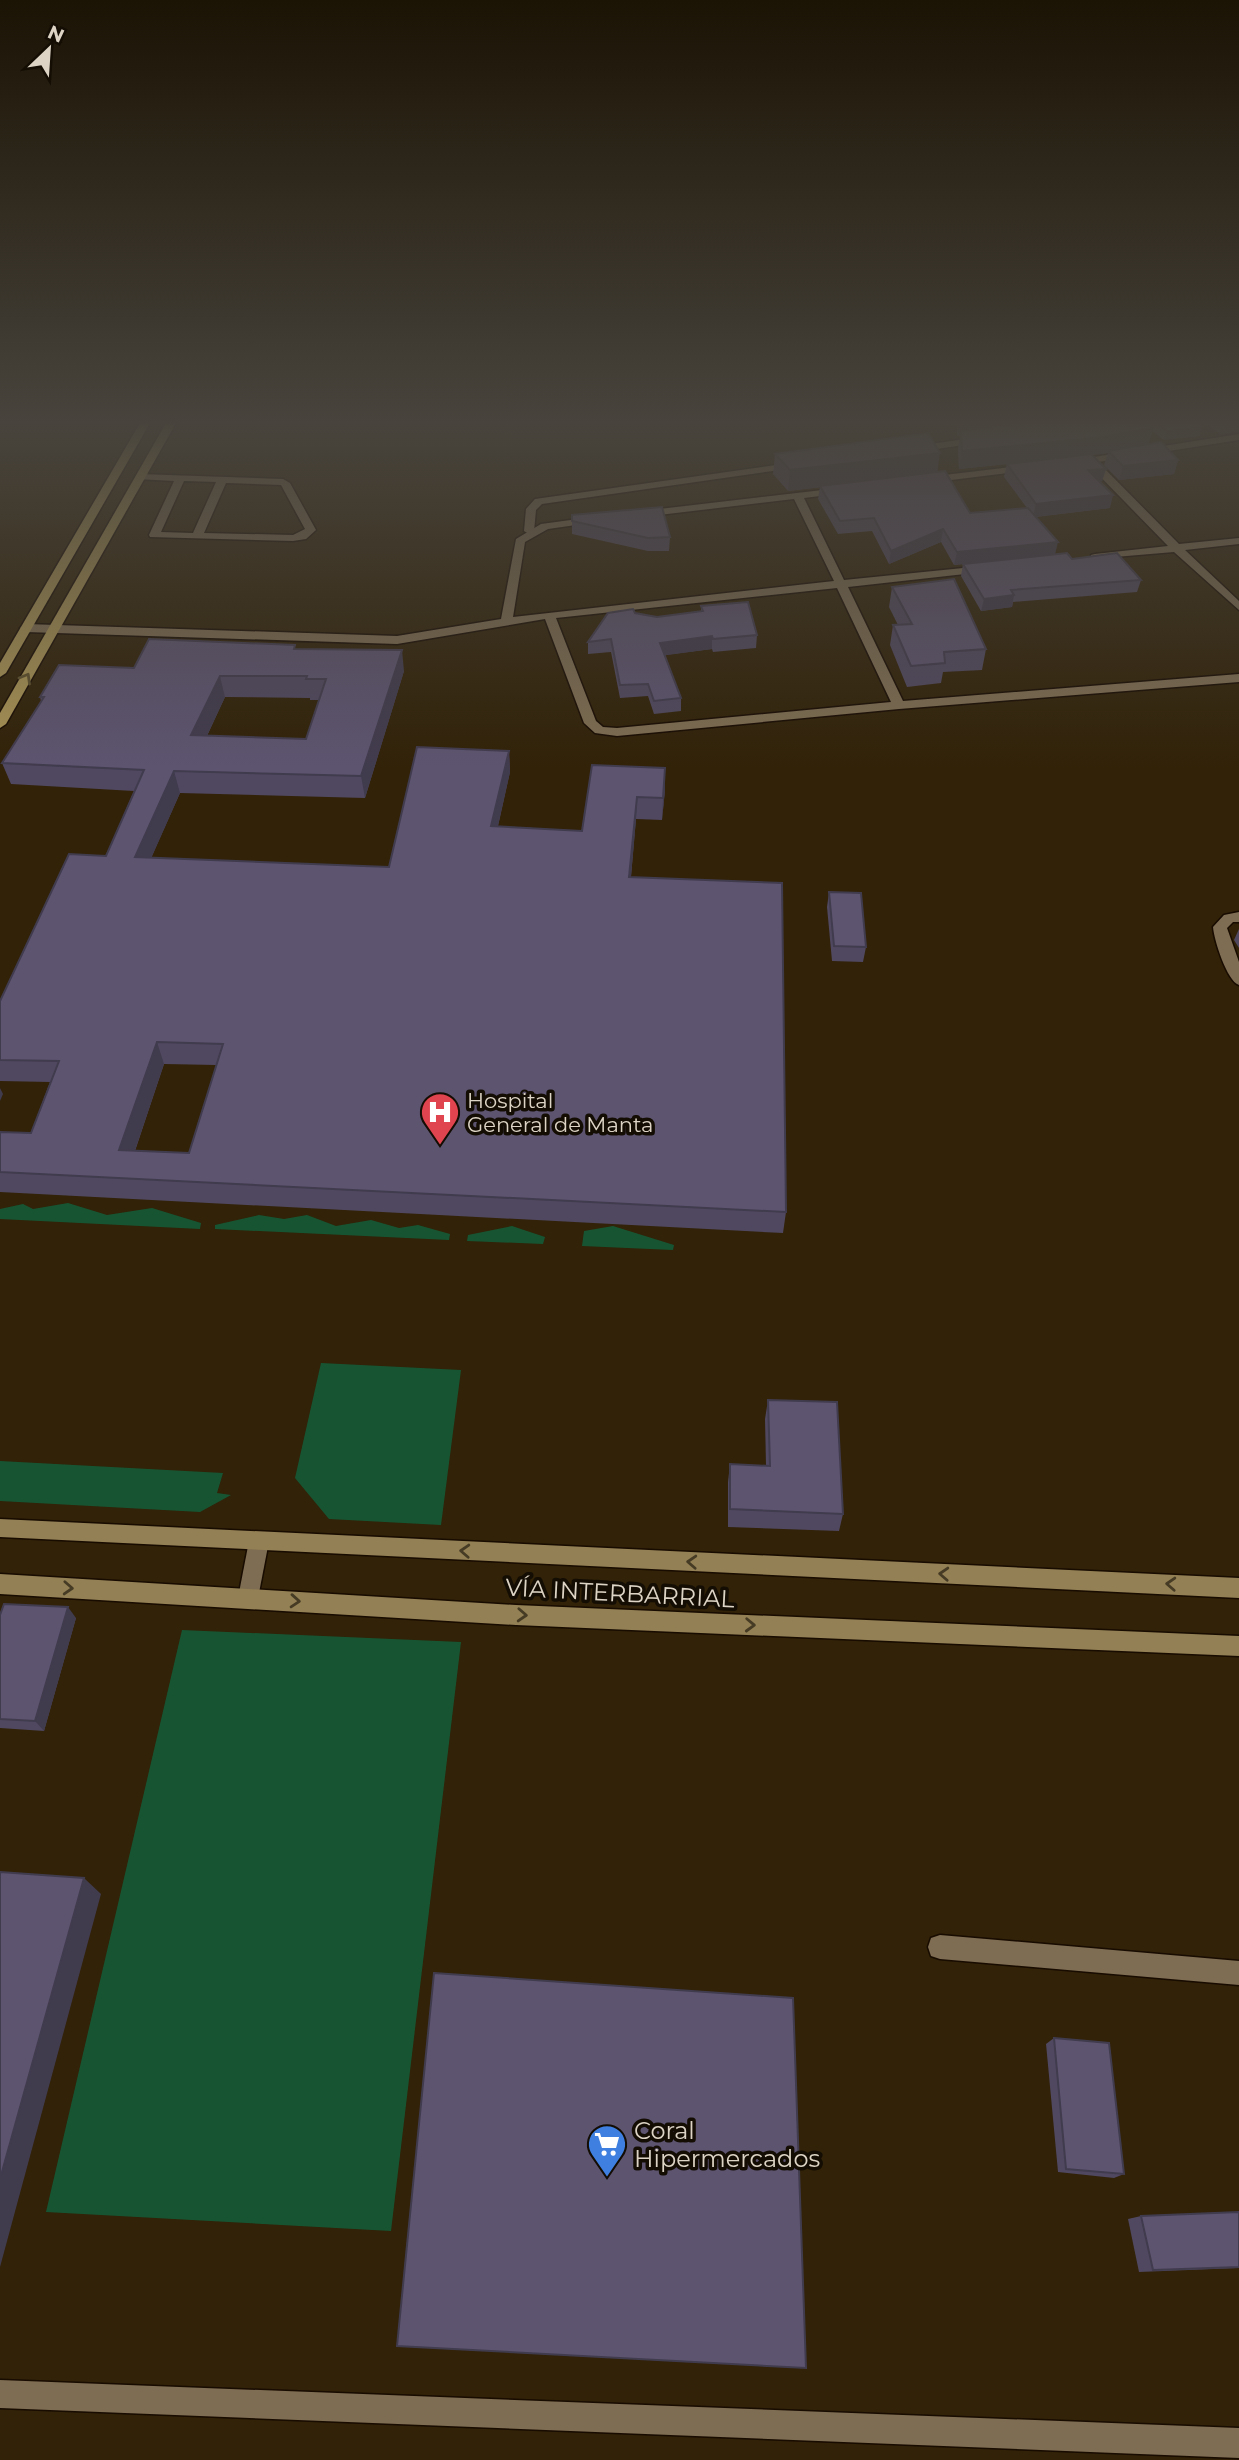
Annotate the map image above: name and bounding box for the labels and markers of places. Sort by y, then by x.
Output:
place label: Hospital General de Manta [467,1088,653,1137]
hospital icon: Hospital General de Manta [419,1091,461,1146]
place label: Coral Hipermercados [634,2116,820,2173]
supermarket icon: Coral Hipermercados [586,2123,628,2178]

